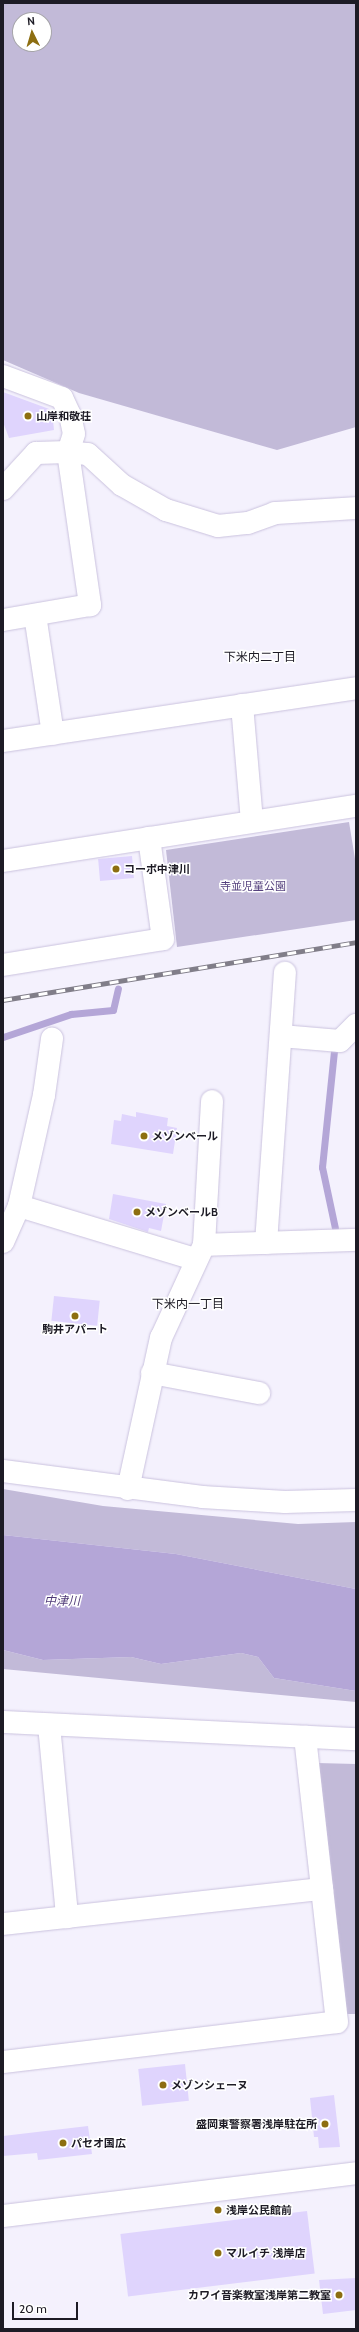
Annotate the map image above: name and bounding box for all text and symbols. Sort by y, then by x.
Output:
north arrow [12,12,52,52]
text: N [27,14,36,28]
place label: 山岸和敬荘 [36,409,91,423]
marker: 山岸和敬荘 [23,411,33,421]
district label: 下米内二丁目 [224,650,296,664]
place label: コーポ中津川 [124,862,190,876]
marker: コーポ中津川 [111,864,121,874]
park label: 寺並児童公園 [220,879,286,893]
place label: メゾンベール [152,1129,218,1143]
marker: メゾンベール [139,1131,149,1141]
place label: メゾンベールB [145,1205,218,1219]
marker: メゾンベールB [132,1207,142,1217]
district label: 下米内一丁目 [152,1297,224,1311]
marker: 駒井アパート [70,1311,80,1321]
place label: 駒井アパート [42,1322,108,1336]
water label: 中津川 [44,1594,80,1608]
place label: メゾンシェーヌ [171,2078,248,2092]
marker: メゾンシェーヌ [158,2080,168,2090]
place label: 盛岡東警察署浅岸駐在所 [196,2117,317,2131]
marker: 盛岡東警察署浅岸駐在所 [320,2119,330,2129]
place label: パセオ国広 [71,2136,126,2150]
marker: パセオ国広 [58,2138,68,2148]
place label: 浅岸公民館前 [226,2203,292,2217]
marker: 浅岸公民館前 [213,2205,223,2215]
place label: マルイチ 浅岸店 [226,2246,305,2260]
marker: マルイチ 浅岸店 [213,2248,223,2258]
place label: カワイ音楽教室浅岸第二教室 [188,2288,331,2302]
marker: カワイ音楽教室浅岸第二教室 [334,2290,344,2300]
scale bar [14,2294,80,2320]
text: 20 m [19,2301,47,2316]

